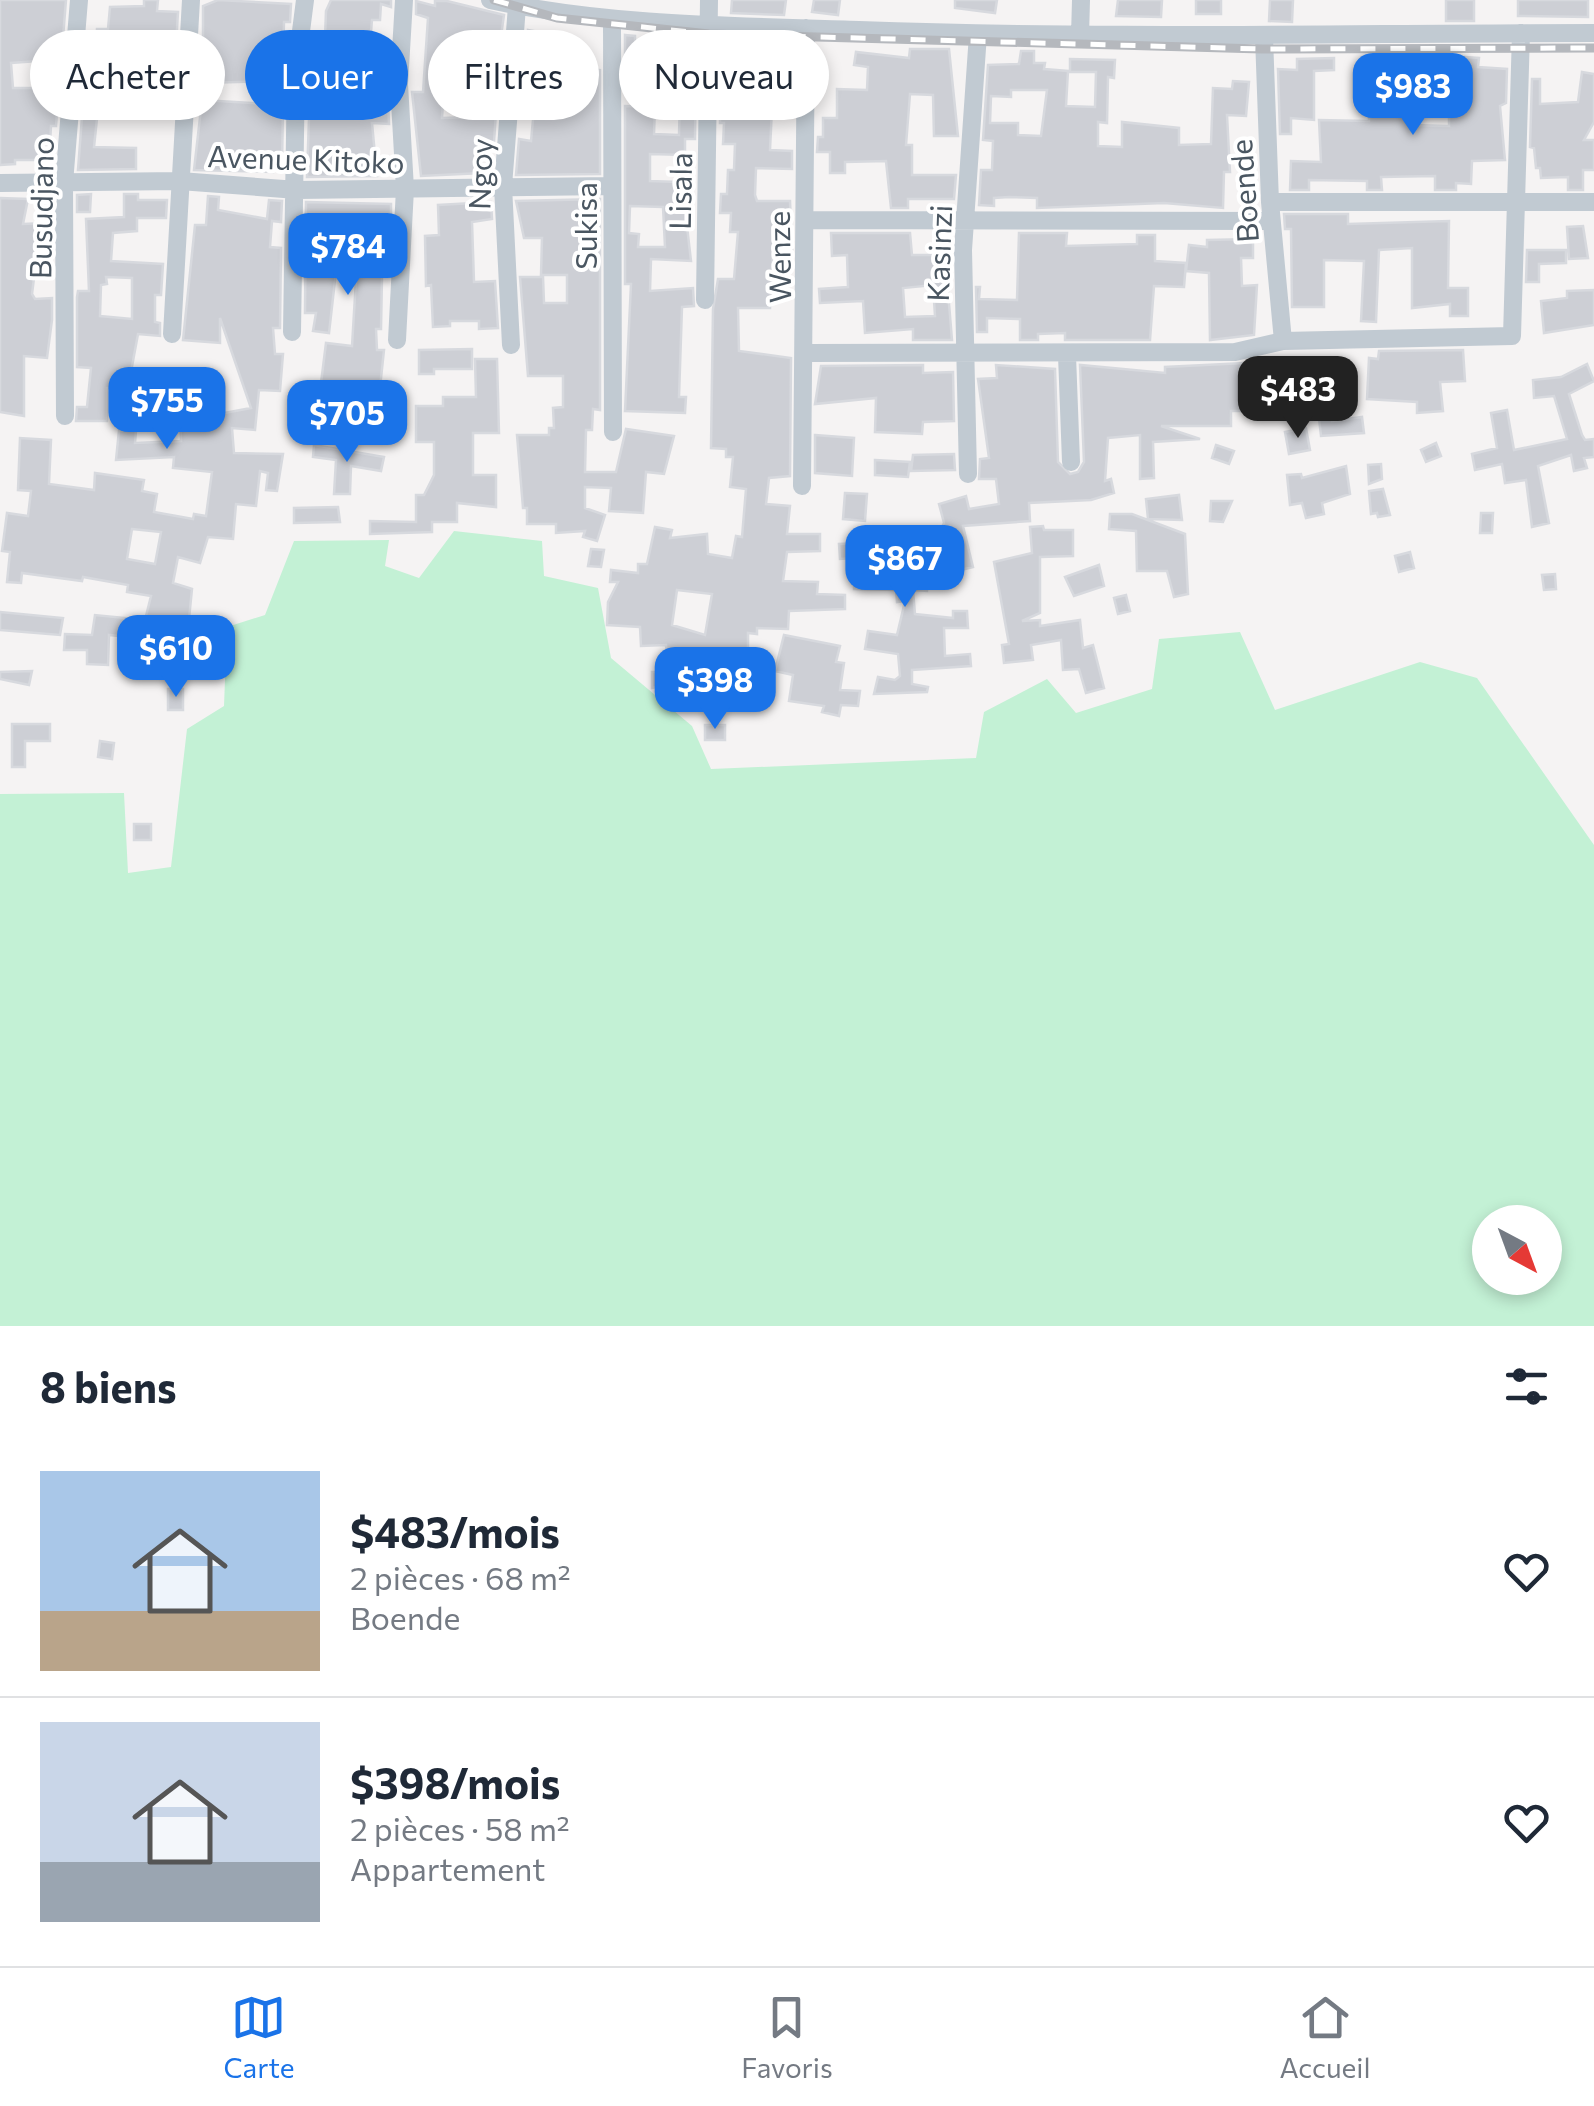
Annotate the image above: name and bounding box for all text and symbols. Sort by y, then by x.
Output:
chip: Acheter [30,30,225,120]
chip: Louer [245,30,408,120]
chip: Filtres [428,30,599,120]
chip: Nouveau [619,30,829,120]
pin: $983 [1354,53,1472,138]
text: $983 [1375,65,1451,105]
street label: Avenue Kitoko [207,136,405,180]
street label: Busudjano [20,137,60,279]
street label: Ngoy [459,138,499,210]
street label: Boende [1221,138,1265,244]
street label: Lisala [660,152,698,230]
street label: Sukisa [566,182,603,270]
street label: Kasinzi [918,204,958,302]
street label: Wenze [759,211,797,303]
pin: $784 [289,213,407,298]
text: $784 [310,225,386,265]
pin: $483 [1239,356,1357,441]
pin: $755 [108,367,226,452]
text: $483 [1260,368,1336,408]
text: $755 [130,379,204,419]
pin: $705 [288,380,406,465]
text: $705 [309,392,385,432]
pin: $867 [846,525,964,610]
text: $867 [867,537,943,577]
pin: $610 [117,615,235,700]
text: $610 [139,627,213,667]
pin: $398 [656,647,774,732]
text: $398 [677,659,753,699]
north arrow [1472,1205,1562,1295]
map controls [1472,1205,1562,1295]
icon: filters [1499,1359,1554,1414]
text: 8 biens [40,1360,177,1412]
text: $483/mois [350,1505,560,1557]
icon: home [120,1511,240,1631]
icon: heart [1499,1544,1554,1599]
text: 2 pièces · 68 m² [350,1557,571,1597]
text: Boende [350,1597,460,1637]
text: $398/mois [350,1756,560,1808]
icon: home [120,1762,240,1882]
icon: heart [1499,1795,1554,1850]
text: 2 pièces · 58 m² [350,1808,570,1848]
text: Appartement [350,1848,545,1888]
tab: Carte [223,1990,294,2084]
tab: Favoris [741,1990,833,2084]
tab: Accueil [1280,1990,1371,2084]

